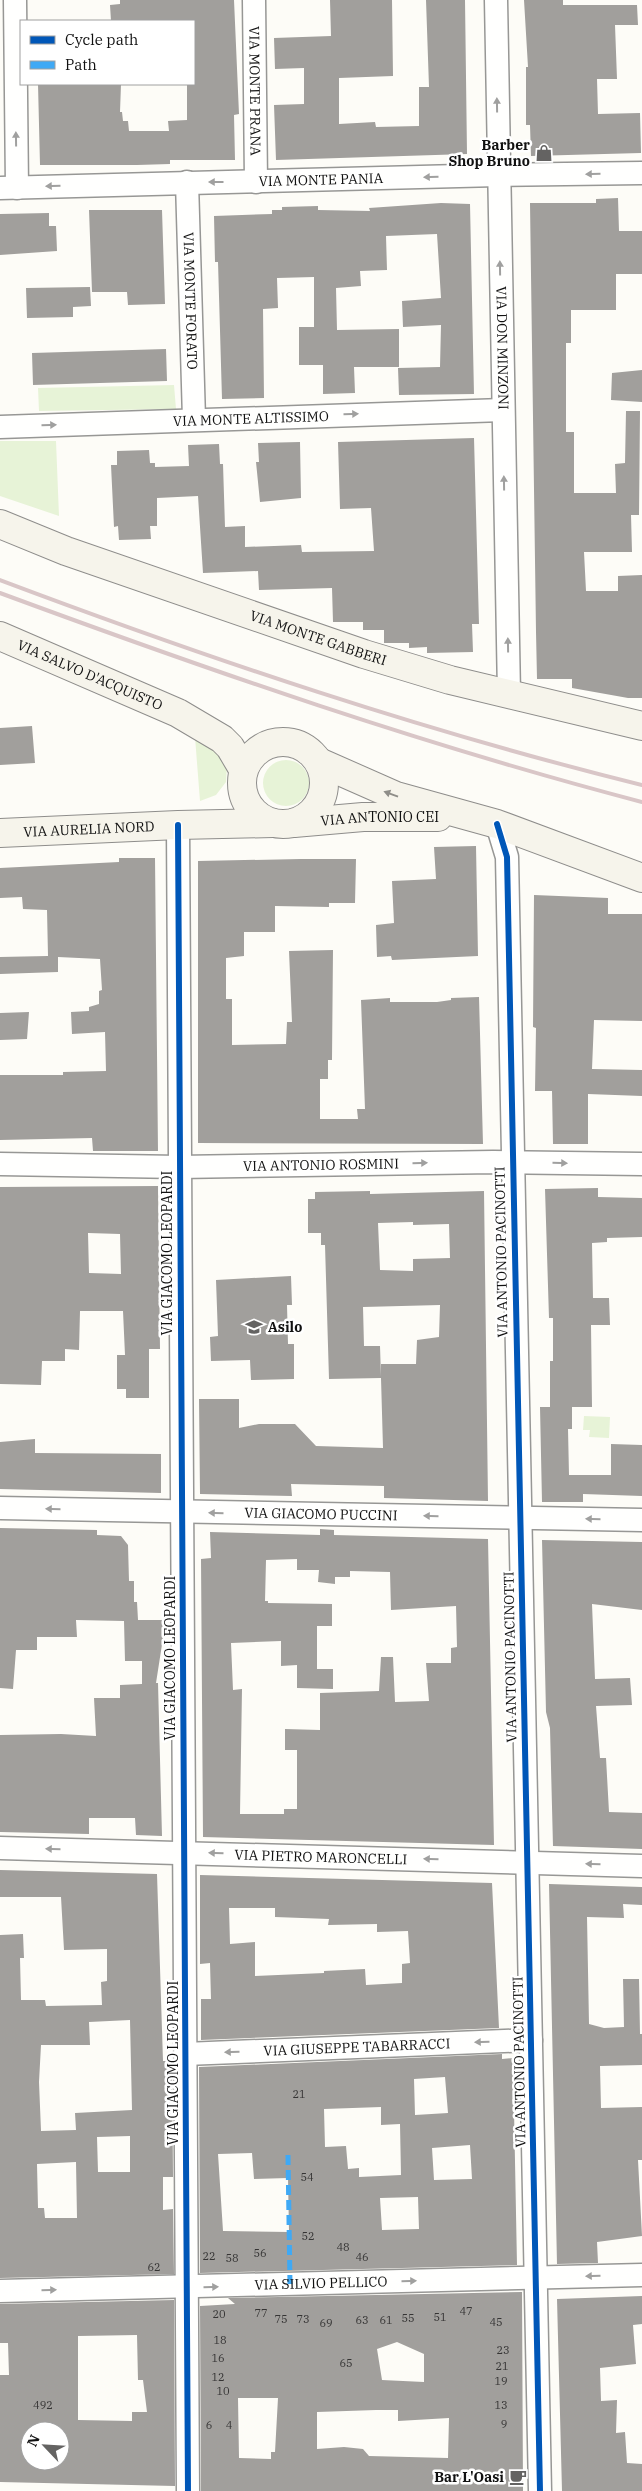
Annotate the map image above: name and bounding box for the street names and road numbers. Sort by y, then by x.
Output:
street label: VIA MONTE PRANA [245,26,265,156]
street label: VIA MONTE PANIA [258,169,384,190]
street label: VIA MONTE FORATO [179,232,202,370]
street label: VIA DON MINZONI [492,286,513,410]
street label: VIA MONTE ALTISSIMO [173,407,329,430]
street label: VIA MONTE GABBERI [247,606,389,669]
street label: VIA SALVO D'ACQUISTO [14,636,165,714]
street label: VIA ANTONIO CEI [320,808,439,830]
street label: VIA AURELIA NORD [23,817,155,841]
street label: VIA ANTONIO ROSMINI [243,1154,399,1175]
street label: VIA ANTONIO PACINOTTI [491,1166,511,1338]
street label: VIA GIACOMO LEOPARDI [158,1170,176,1335]
street label: VIA GIACOMO PUCCINI [244,1504,398,1524]
street label: VIA ANTONIO PACINOTTI [500,1571,520,1743]
street label: VIA GIACOMO LEOPARDI [161,1575,179,1740]
street label: VIA PIETRO MARONCELLI [234,1846,408,1868]
street label: VIA ANTONIO PACINOTTI [509,1976,529,2148]
street label: VIA GIACOMO LEOPARDI [164,1980,182,2145]
street label: VIA GIUSEPPE TABARRACCI [263,2034,451,2060]
street label: VIA SILVIO PELLICO [254,2272,388,2294]

